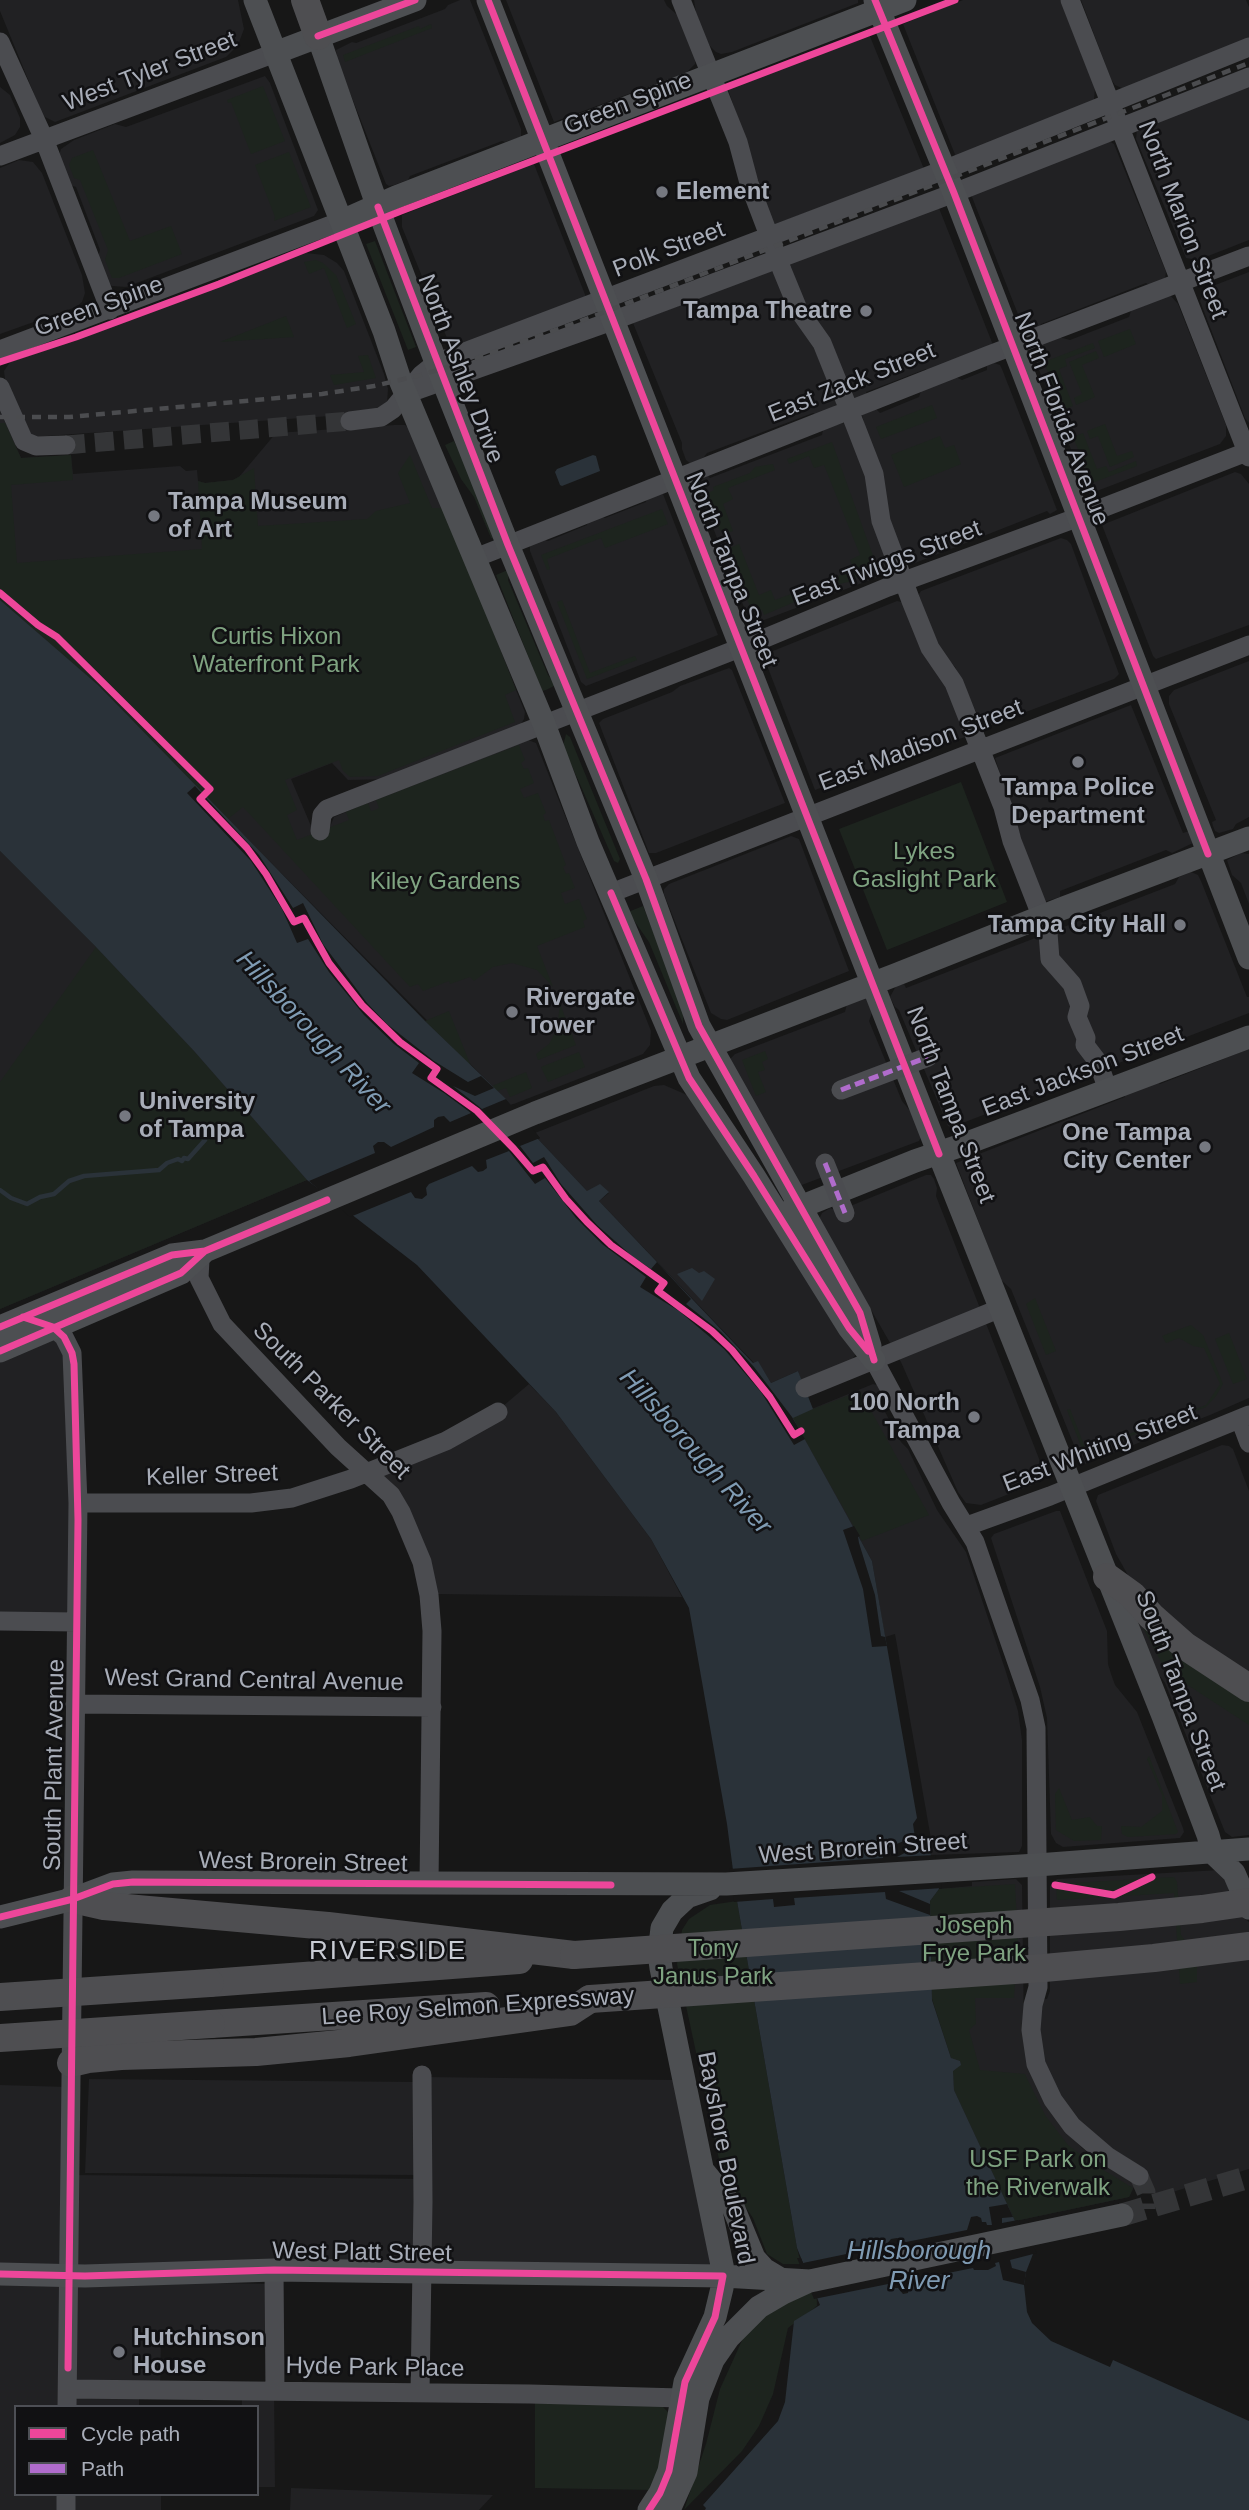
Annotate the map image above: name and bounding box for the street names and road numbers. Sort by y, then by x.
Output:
street label: West Tyler Street [59,26,241,118]
street label: Green Spine [560,66,696,142]
street label: North Marion Street [1131,117,1233,323]
street label: Polk Street [609,216,729,284]
street label: Green Spine [31,270,167,344]
street label: North Ashley Drive [411,270,509,468]
street label: North Florida Avenue [1007,308,1115,530]
street label: East Zack Street [764,336,940,430]
street label: North Tampa Street [679,468,783,672]
street label: East Twiggs Street [788,515,986,613]
street label: East Madison Street [815,694,1027,798]
street label: North Tampa Street [899,1003,1001,1207]
street label: East Jackson Street [978,1020,1188,1124]
street label: South Parker Street [246,1316,416,1486]
street label: East Whiting Street [999,1399,1201,1499]
street label: Keller Street [146,1459,278,1493]
street label: South Tampa Street [1129,1587,1231,1795]
street label: South Plant Avenue [39,1659,71,1871]
street label: West Grand Central Avenue [104,1664,404,1698]
street label: West Brorein Street [758,1827,968,1871]
street label: West Brorein Street [198,1847,408,1879]
street label: Lee Roy Selmon Expressway [321,1982,635,2032]
street label: Bayshore Boulevard [690,2049,760,2267]
street label: West Platt Street [272,2237,452,2269]
street label: Hyde Park Place [285,2352,465,2384]

